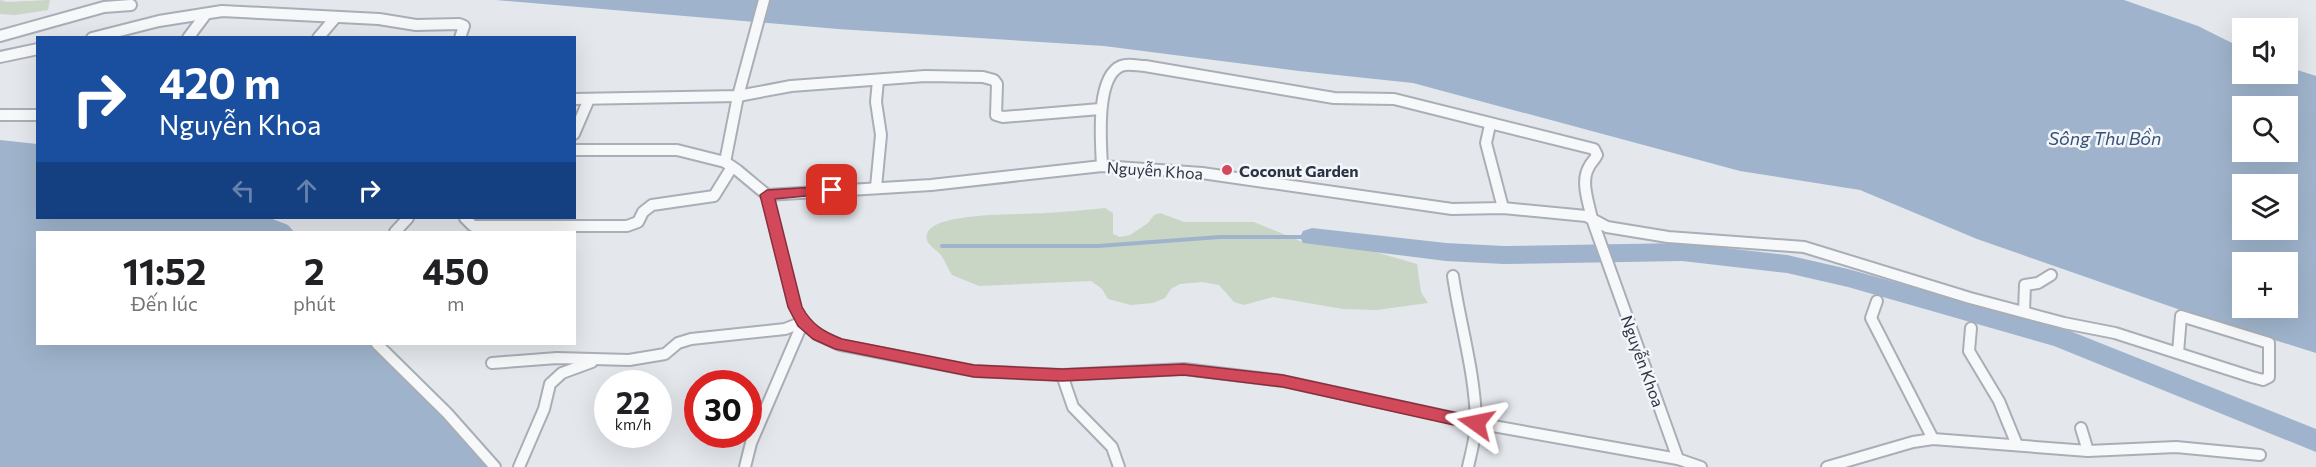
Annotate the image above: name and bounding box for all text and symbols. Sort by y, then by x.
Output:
map controls [2232,18,2298,318]
button: sound [2232,18,2298,84]
text: 420 m [159,56,281,108]
icon: right [60,60,138,138]
button: search [2232,96,2298,162]
text: Nguyễn Khoa [159,108,321,141]
water label: Sông Thu Bồn [2049,127,2161,149]
street label: Nguyễn Khoa [1106,157,1204,183]
place label: Coconut Garden [1239,161,1359,180]
marker: Coconut Garden [1220,163,1234,177]
pin [806,164,857,215]
icon: arrive [815,173,848,206]
icon: left [227,174,260,207]
icon: ahead [290,174,323,207]
icon: right [353,174,386,207]
button: layers [2232,174,2298,240]
text: 11:52 [123,248,206,292]
text: 2 [304,248,325,292]
text: 450 [422,248,489,292]
button: + [2232,252,2298,318]
text: Đến lúc [131,291,198,315]
text: phút [293,291,336,315]
text: m [447,291,465,315]
street label: Nguyễn Khoa [1618,313,1668,409]
speed limit sign: 30 [684,370,762,448]
text: 22 [616,383,650,420]
position arrow [1444,391,1508,455]
text: km/h [615,415,651,433]

